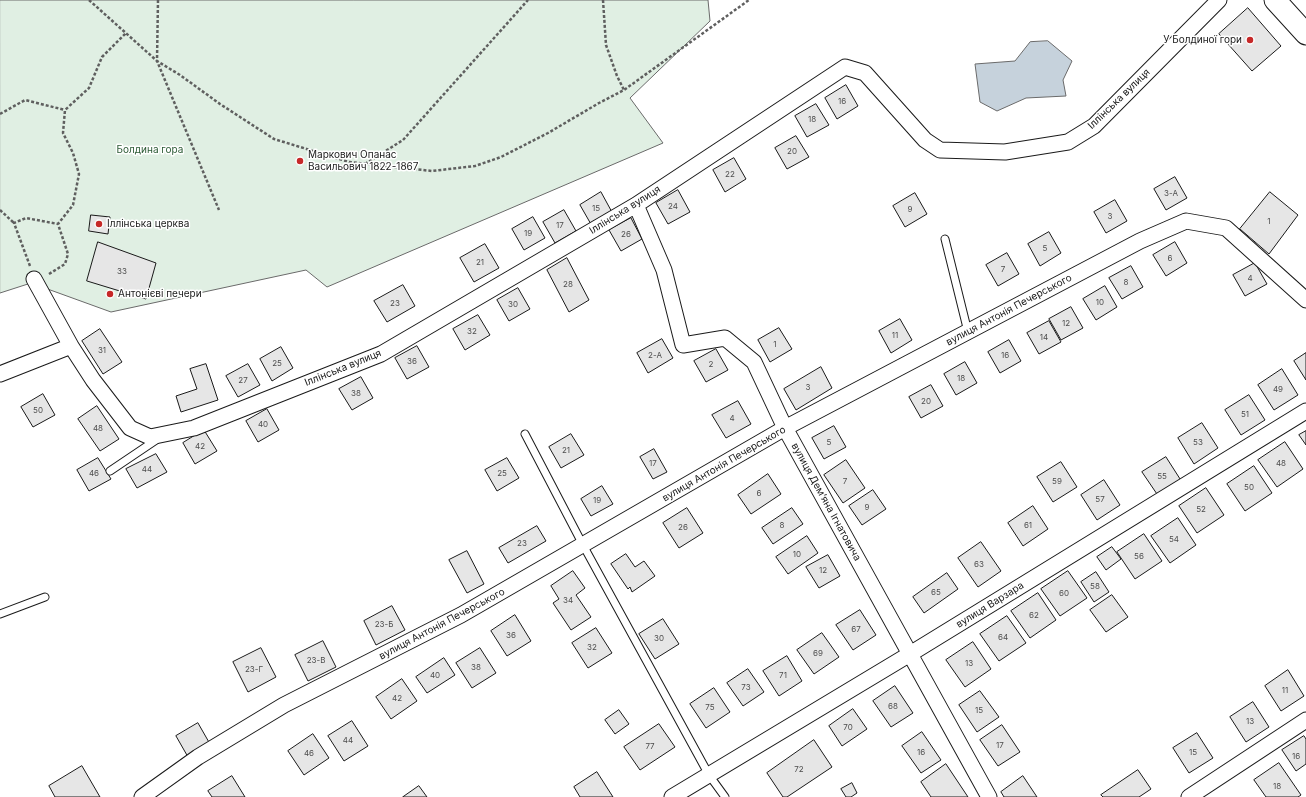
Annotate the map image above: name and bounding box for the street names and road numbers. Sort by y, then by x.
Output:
street label: Іллінська вулиця [1085,66,1153,132]
street label: Іллінська вулиця [587,183,663,237]
street label: вулиця Антонія Печерського [944,272,1074,348]
street label: Іллінська вулиця [303,347,383,389]
street label: вулиця Антонія Печерського [660,424,788,504]
street label: вулиця Демʼяна Ігнатовича [789,441,863,563]
street label: вулиця Варзара [954,579,1026,631]
street label: вулиця Антонія Печерського [377,586,507,662]

